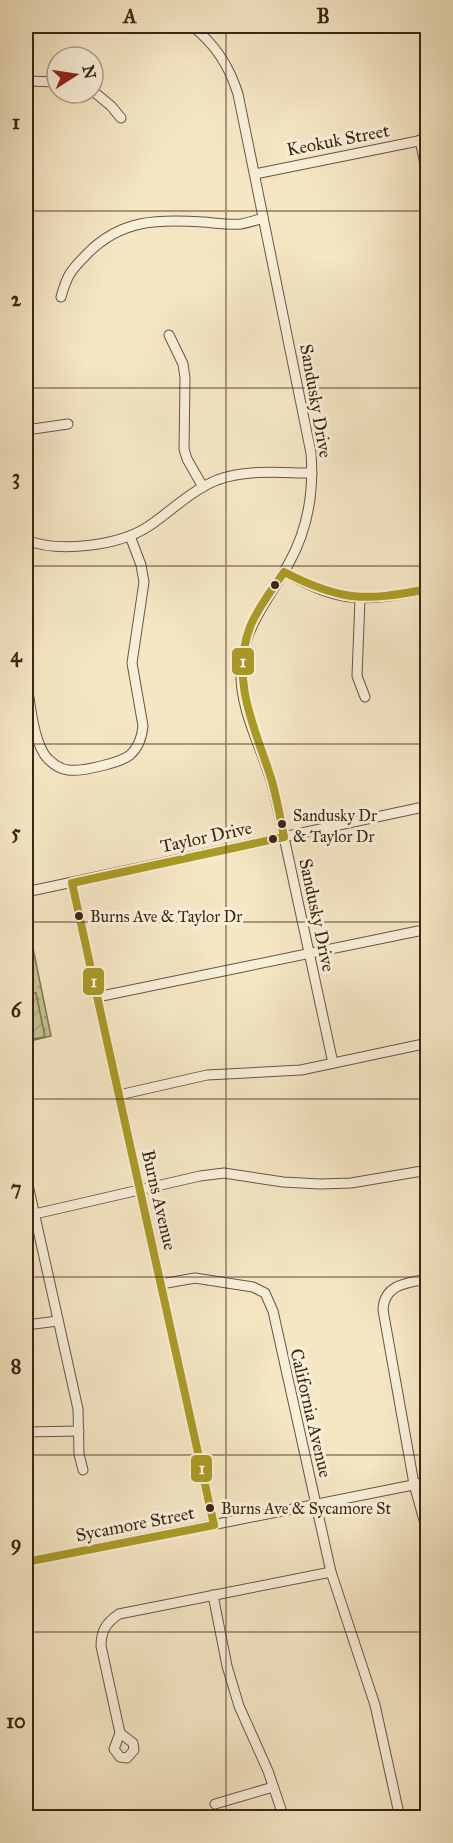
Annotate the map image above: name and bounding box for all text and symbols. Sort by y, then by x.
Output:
text: A [121,4,137,28]
text: B [316,4,330,28]
north arrow [45,45,105,105]
text: N [78,63,100,81]
text: 1 [12,110,20,134]
street label: Keokuk Street [285,119,392,161]
text: 2 [11,287,22,311]
street label: Sandusky Drive [295,342,337,460]
text: 3 [12,465,20,490]
unlabelled marker [269,579,281,591]
text: 4 [10,643,22,668]
line badge: 1 [231,647,255,676]
text: 1 [240,652,247,671]
place label: Sandusky Dr & Taylor Dr [293,806,377,846]
street label: Taylor Drive [158,817,254,857]
marker: Sandusky Dr & Taylor Dr [276,818,288,830]
text: 5 [11,820,21,844]
unlabelled marker [267,833,279,845]
street label: Sandusky Drive [294,856,340,974]
place label: Burns Ave & Taylor Dr [90,907,242,926]
marker: Burns Ave & Taylor Dr [73,910,85,922]
line badge: 1 [82,967,105,996]
text: 1 [91,972,98,991]
text: 6 [11,998,23,1022]
street label: Burns Avenue [137,1148,181,1252]
text: 7 [11,1176,22,1200]
street label: California Avenue [285,1346,337,1480]
text: 8 [11,1354,21,1378]
line badge: 1 [190,1454,213,1483]
text: 1 [199,1459,206,1478]
place label: Burns Ave & Sycamore St [221,1499,391,1518]
street label: Sycamore Street [74,1502,197,1546]
marker: Burns Ave & Sycamore St [204,1502,216,1514]
text: 9 [11,1531,21,1556]
text: 10 [6,1709,26,1733]

